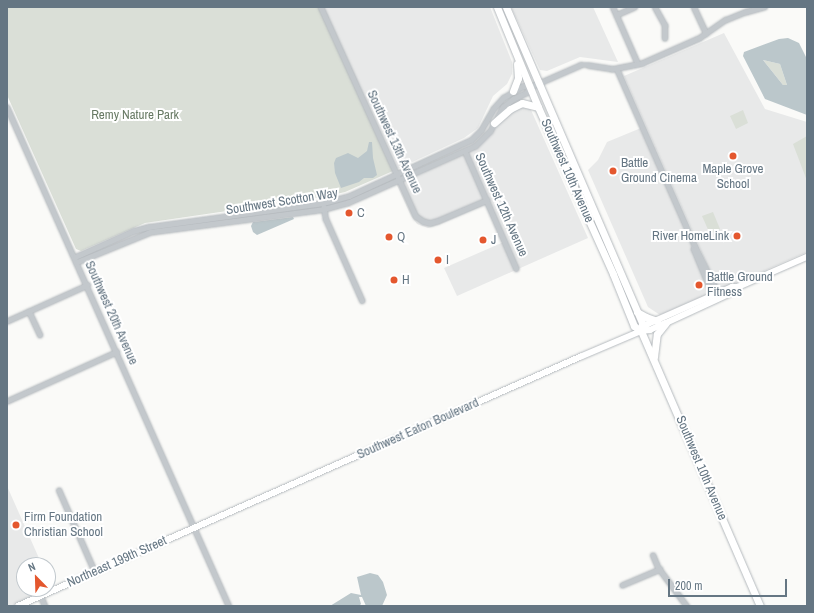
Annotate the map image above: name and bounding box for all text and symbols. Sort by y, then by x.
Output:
street label: Southwest 13th Avenue [363,88,425,196]
park label: Remy Nature Park [91,107,179,123]
street label: Southwest 10th Avenue [537,116,597,226]
street label: Southwest 12th Avenue [471,150,531,260]
marker: Maple Grove School [728,151,738,161]
place label: Battle Ground Cinema [621,156,697,187]
place label: Maple Grove School [702,162,764,193]
marker: Battle Ground Cinema [608,166,618,176]
street label: Southwest Scotton Way [225,185,339,219]
place label: C [357,205,365,221]
marker: C [344,208,354,218]
place label: River HomeLink [652,228,729,244]
place label: Q [397,229,405,245]
marker: River HomeLink [732,231,742,241]
marker: Q [384,232,394,242]
place label: J [491,232,496,248]
marker: J [478,235,488,245]
place label: I [446,252,449,268]
marker: I [433,255,443,265]
street label: Southwest 20th Avenue [81,258,141,368]
place label: Battle Ground Fitness [707,270,773,301]
place label: H [402,272,410,288]
marker: H [389,275,399,285]
marker: Battle Ground Fitness [694,280,704,290]
street label: Southwest Eaton Boulevard [355,395,481,463]
street label: Southwest 10th Avenue [672,413,730,523]
place label: Firm Foundation Christian School [24,510,103,541]
marker: Firm Foundation Christian School [11,520,21,530]
street label: Northeast 199th Street [65,533,169,591]
north arrow [16,557,56,597]
text: N [26,559,37,575]
scale bar [670,571,789,597]
text: 200 m [675,578,702,594]

